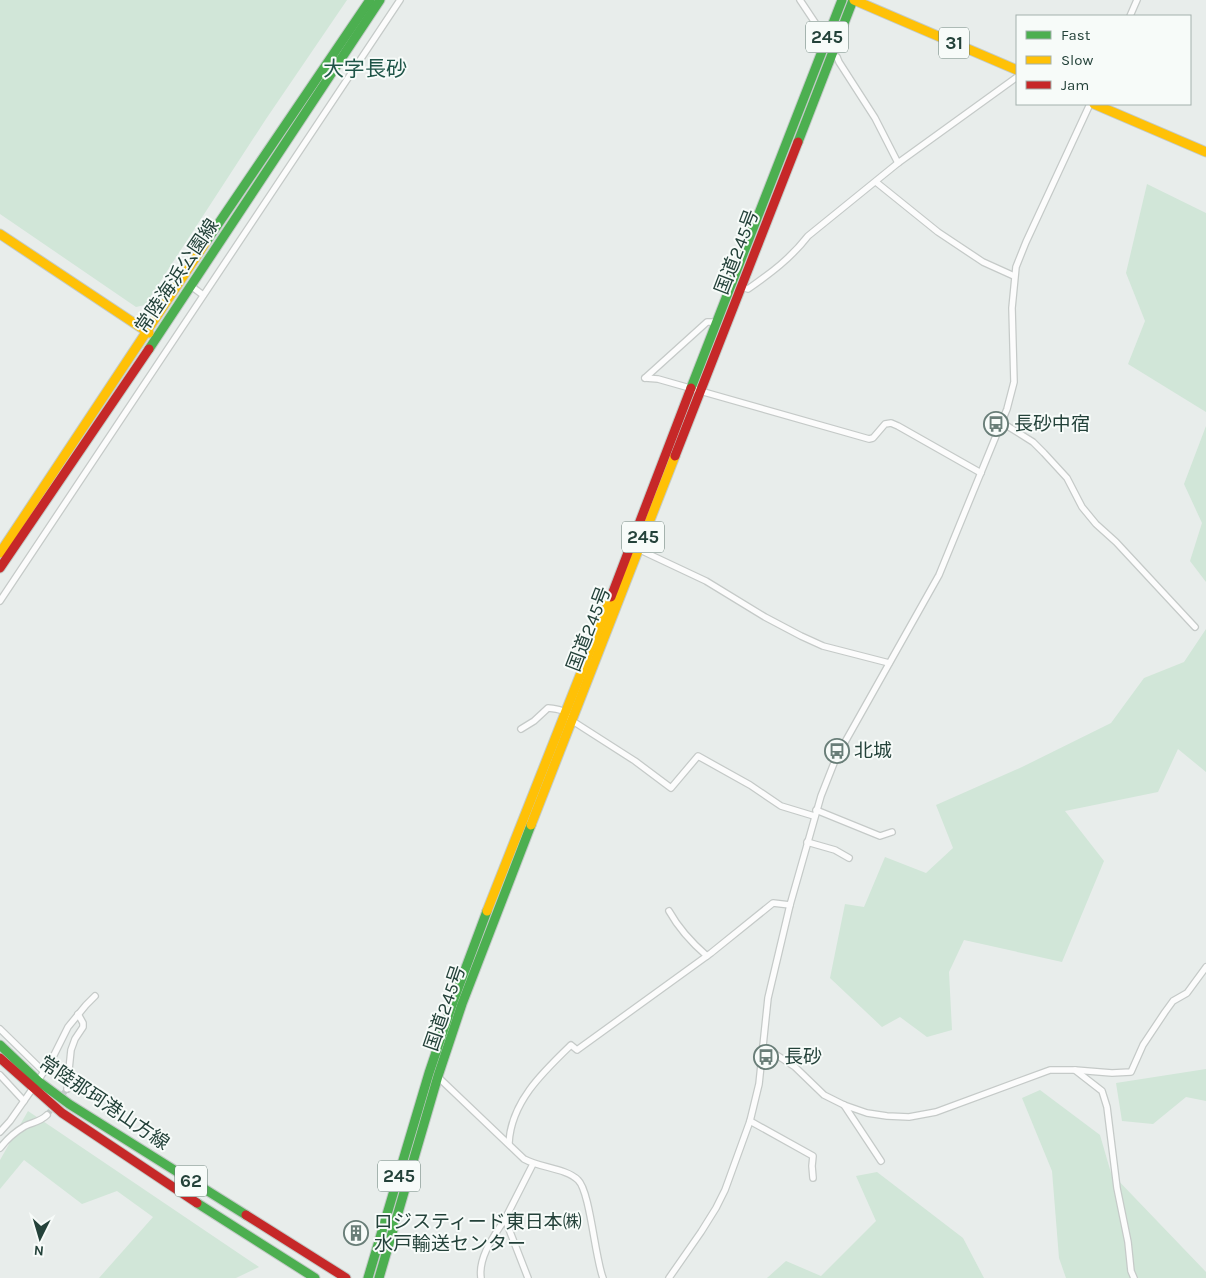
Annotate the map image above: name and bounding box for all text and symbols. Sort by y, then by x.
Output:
legend [1016,15,1191,105]
road number: 245 [806,22,848,52]
text: Fast [1061,26,1091,44]
road number: 31 [939,28,969,58]
text: Slow [1061,51,1093,69]
district label: 大字長砂 [323,57,407,81]
text: Jam [1061,76,1089,94]
street label: 国道245号 [711,206,763,298]
street label: 常陸海浜公園線 [131,215,223,337]
bus stop icon: 長砂中宿 [983,411,1009,437]
place label: 長砂中宿 [1014,413,1090,435]
road number: 245 [622,522,664,552]
street label: 国道245号 [563,583,615,675]
bus stop icon: 北城 [824,738,850,764]
place label: 北城 [854,740,892,762]
street label: 国道245号 [420,962,470,1054]
bus stop icon: 長砂 [753,1044,779,1070]
place label: 長砂 [784,1046,822,1068]
street label: 常陸那珂港山方線 [35,1051,173,1155]
road number: 245 [378,1160,420,1192]
road number: 62 [175,1166,207,1196]
place label: ロジスティード東日本㈱ 水戸輸送センター [374,1211,582,1255]
north arrow [15,1213,65,1263]
building icon: ロジスティード東日本㈱ 水戸輸送センター [343,1220,369,1246]
text: N [33,1242,45,1259]

